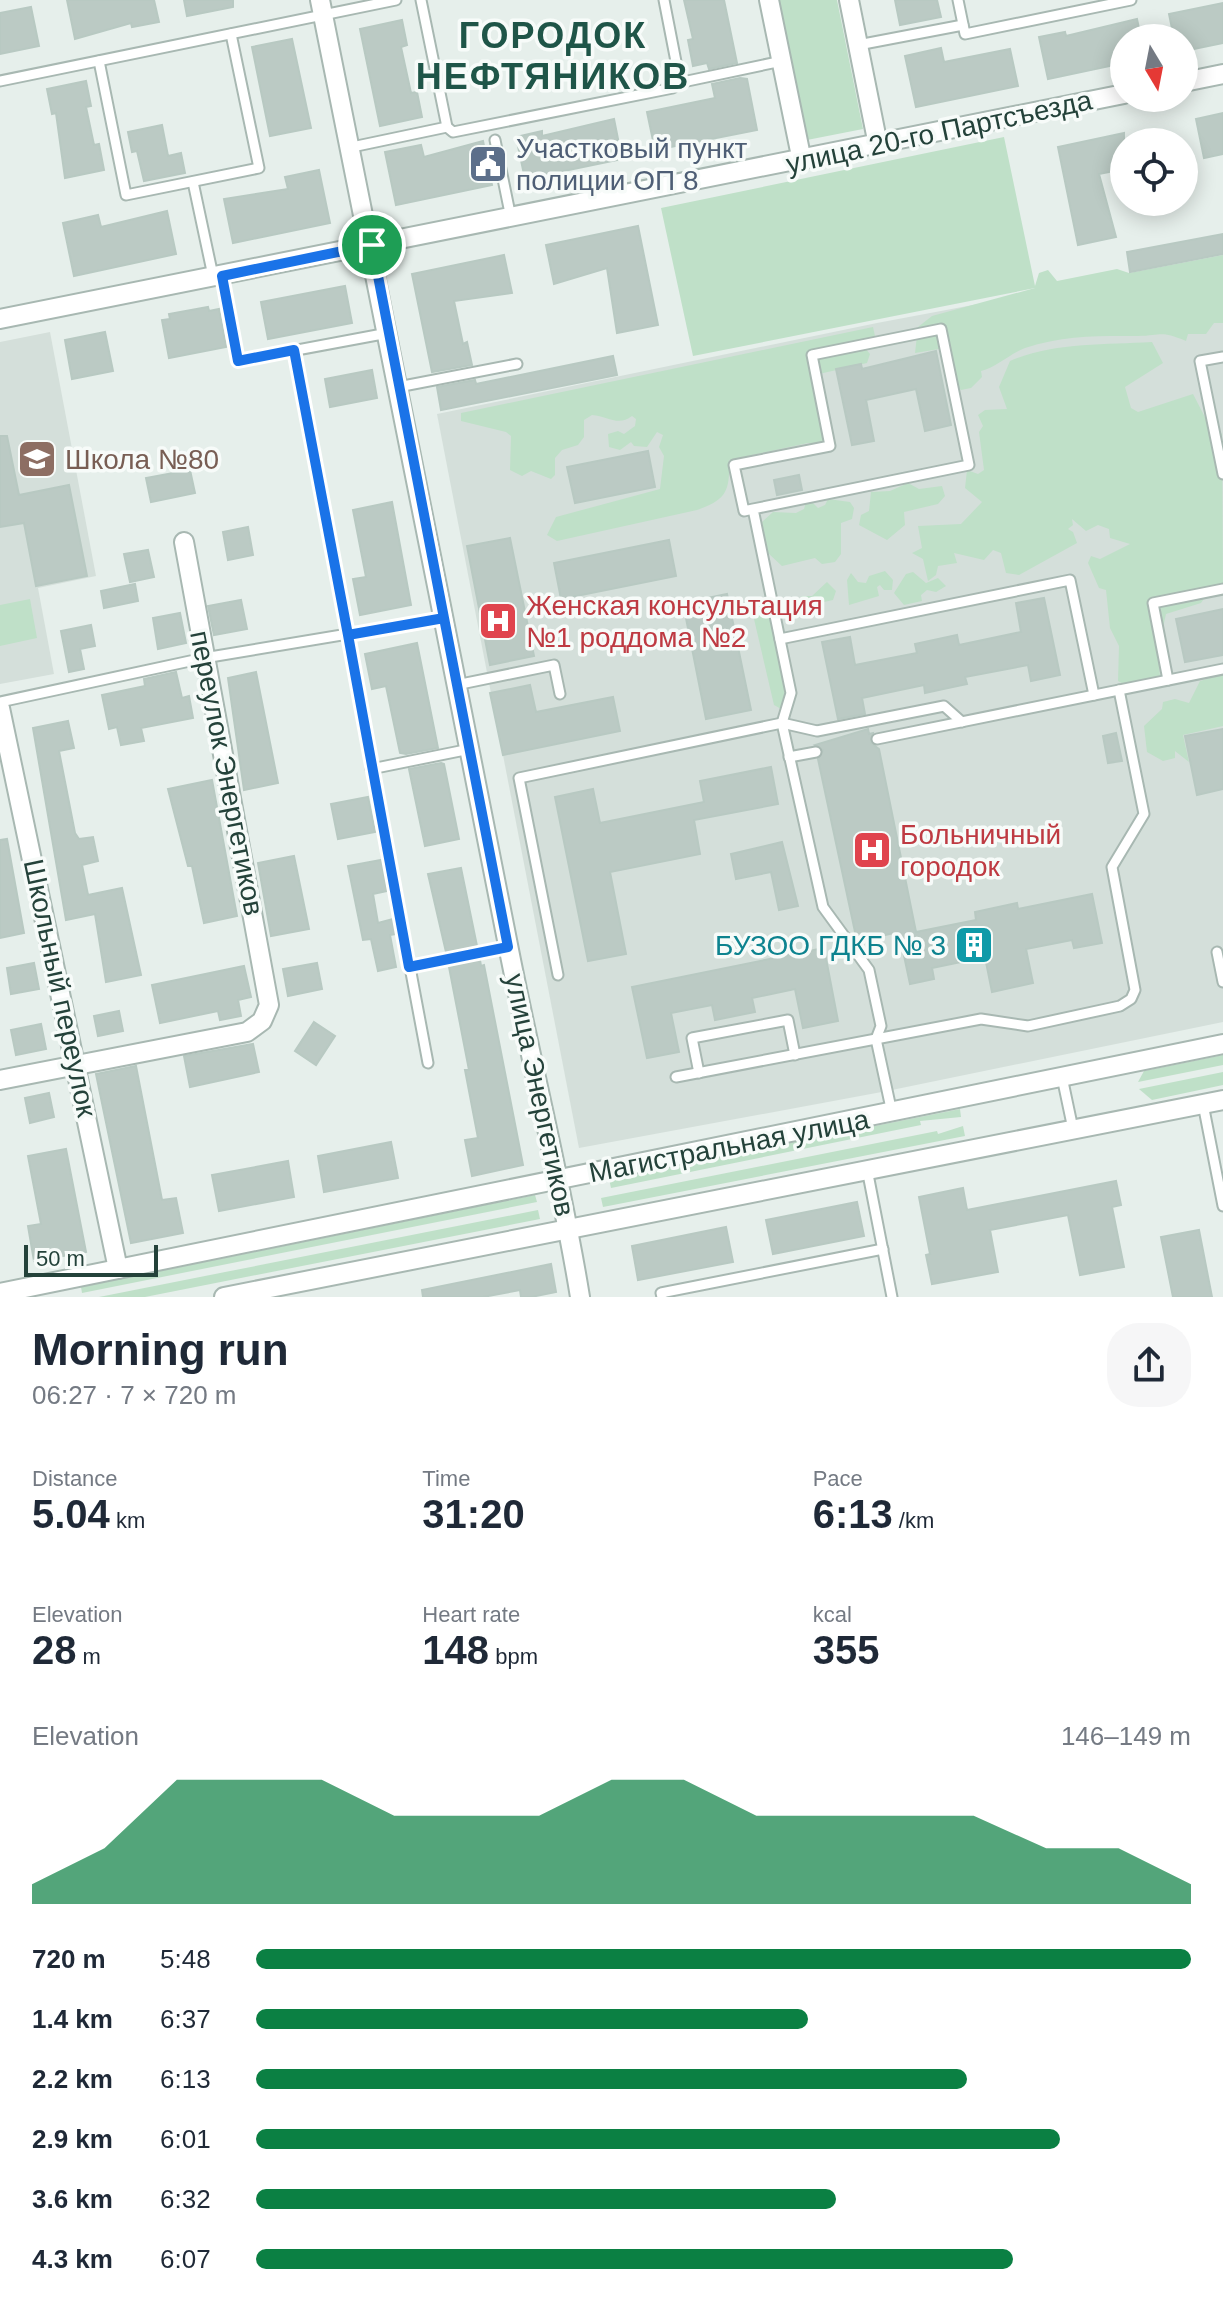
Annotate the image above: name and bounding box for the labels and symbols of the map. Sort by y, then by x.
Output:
district label: ГОРОДОК НЕФТЯНИКОВ [416,15,690,97]
north arrow [1110,24,1198,112]
street label: улица 20-го Партсъезда [783,84,1095,180]
place label: Участковый пункт полиции ОП 8 [516,133,748,196]
public building icon: Участковый пункт полиции ОП 8 [467,143,509,185]
pin [338,211,406,279]
school or university icon: Школа №80 [16,438,58,480]
place label: Школа №80 [65,444,219,475]
place label: Женская консультация №1 роддома №2 [526,590,823,653]
hospital icon: Женская консультация №1 роддома №2 [477,600,519,642]
street label: переулок Энергетиков [184,628,270,918]
place label: Больничный городок [900,819,1061,882]
hospital icon: Больничный городок [851,829,893,871]
street label: Школьный переулок [18,856,103,1120]
building icon: БУЗОО ГДКБ № 3 [953,924,995,966]
place label: БУЗОО ГДКБ № 3 [715,930,946,961]
street label: улица Энергетиков [499,971,581,1219]
street label: Магистральная улица [586,1104,872,1188]
scale bar [24,1241,158,1277]

